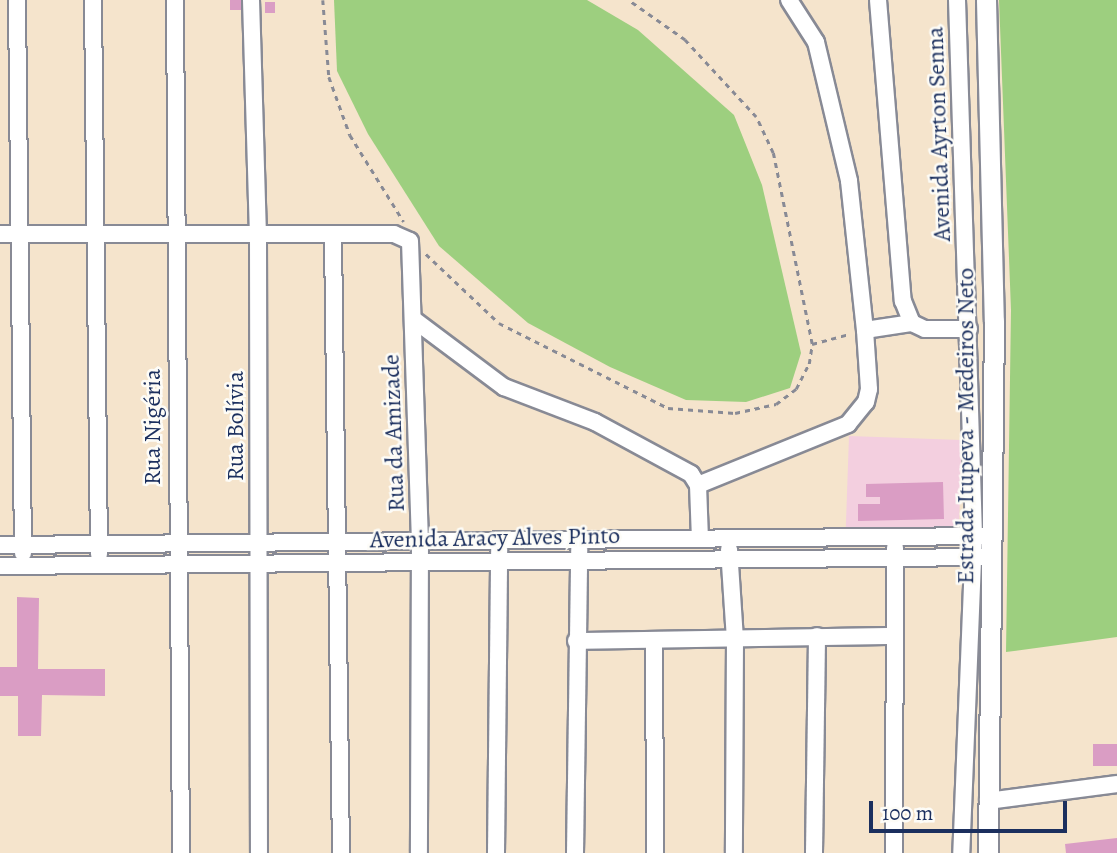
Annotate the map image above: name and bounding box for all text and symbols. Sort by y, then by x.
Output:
street label: Avenida Ayrton Senna [921,26,957,242]
street label: Estrada Itupeva - Medeiros Neto [952,267,980,585]
street label: Rua da Amizade [377,354,411,512]
street label: Rua Nigéria [139,369,167,485]
street label: Rua Bolívia [222,371,250,481]
street label: Avenida Aracy Alves Pinto [370,521,620,555]
scale bar [872,786,1070,830]
text: 100 m [882,799,933,827]

